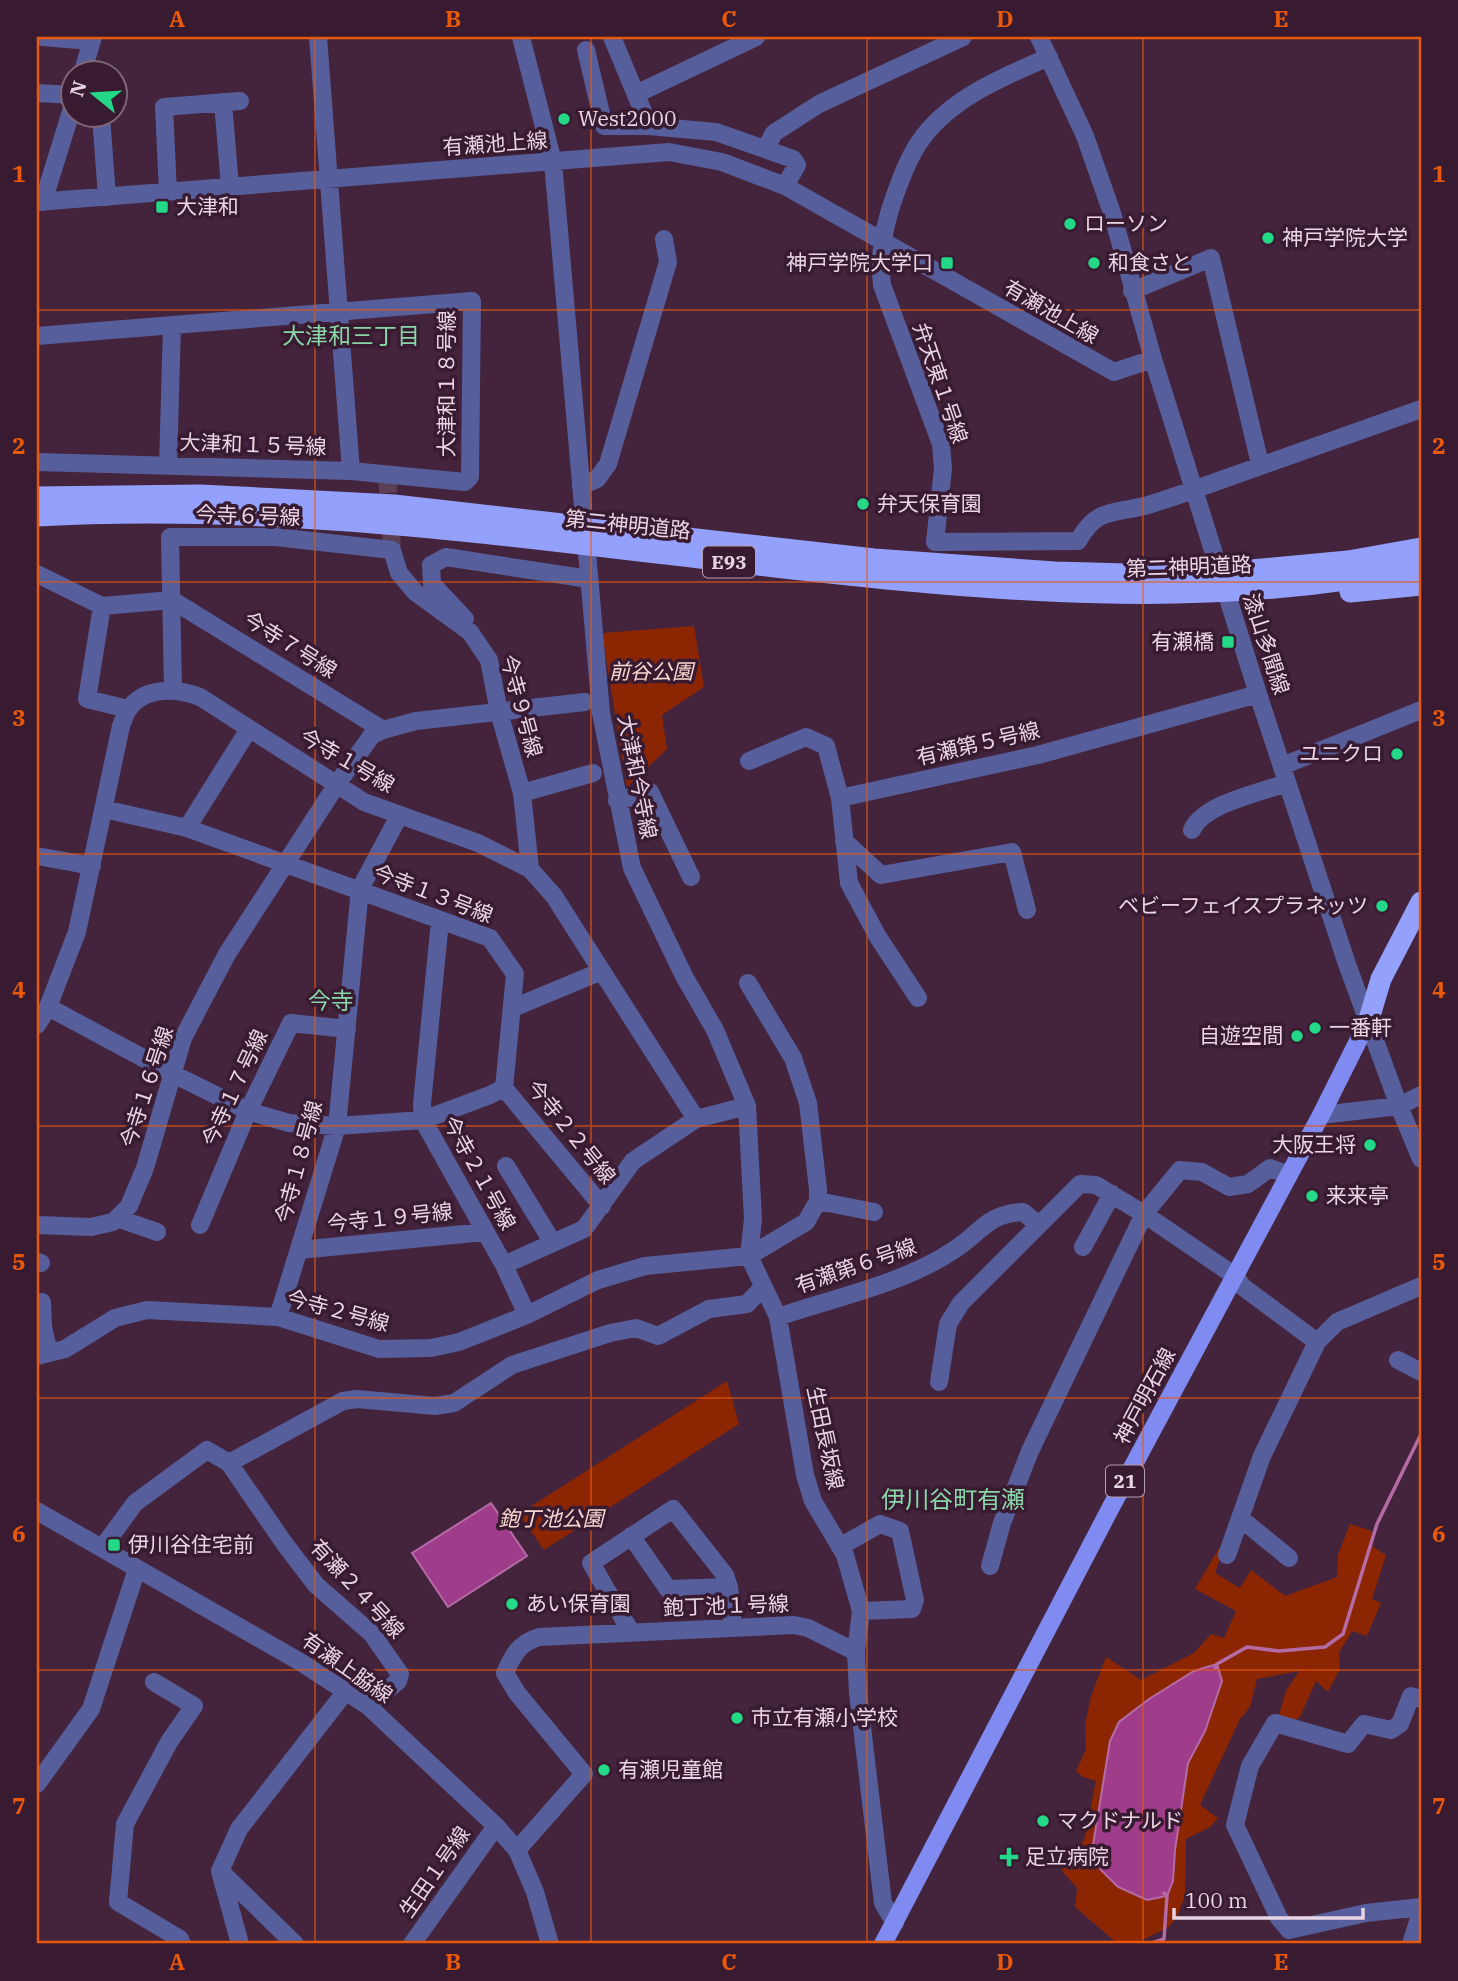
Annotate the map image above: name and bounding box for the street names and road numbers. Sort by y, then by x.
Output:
street label: 有瀬池上線 [442,125,548,161]
street label: 有瀬池上線 [999,273,1104,350]
street label: 大津和１８号線 [432,311,460,458]
street label: 弁天東１号線 [907,319,975,447]
street label: 大津和１５号線 [179,427,327,461]
street label: 今寺６号線 [195,499,301,531]
street label: 第二神明道路 [564,503,692,545]
road number: E93 [703,547,755,578]
street label: 第二神明道路 [1126,550,1252,582]
street label: 漆山多聞線 [1237,589,1296,698]
street label: 今寺７号線 [239,604,342,684]
street label: 今寺９号線 [495,651,549,760]
street label: 大津和今寺線 [612,712,664,841]
street label: 有瀬第５号線 [913,715,1042,771]
street label: 今寺１号線 [295,722,400,799]
street label: 今寺１３号線 [370,857,497,929]
street label: 今寺１６号線 [113,1022,179,1151]
street label: 今寺１７号線 [195,1025,273,1151]
street label: 今寺２２号線 [521,1074,622,1189]
street label: 今寺１８号線 [268,1097,328,1226]
street label: 今寺２１号線 [437,1111,523,1234]
street label: 今寺１９号線 [326,1196,454,1238]
street label: 有瀬第６号線 [792,1231,920,1299]
street label: 今寺２号線 [284,1283,393,1337]
street label: 神戸明石線 [1107,1343,1181,1448]
street label: 生田長坂線 [801,1384,851,1492]
road number: 21 [1106,1466,1144,1497]
street label: 有瀬２４号線 [305,1533,411,1644]
street label: 鉋丁池１号線 [663,1589,789,1621]
street label: 有瀬上脇線 [297,1626,399,1709]
street label: 生田１号線 [393,1820,476,1922]

